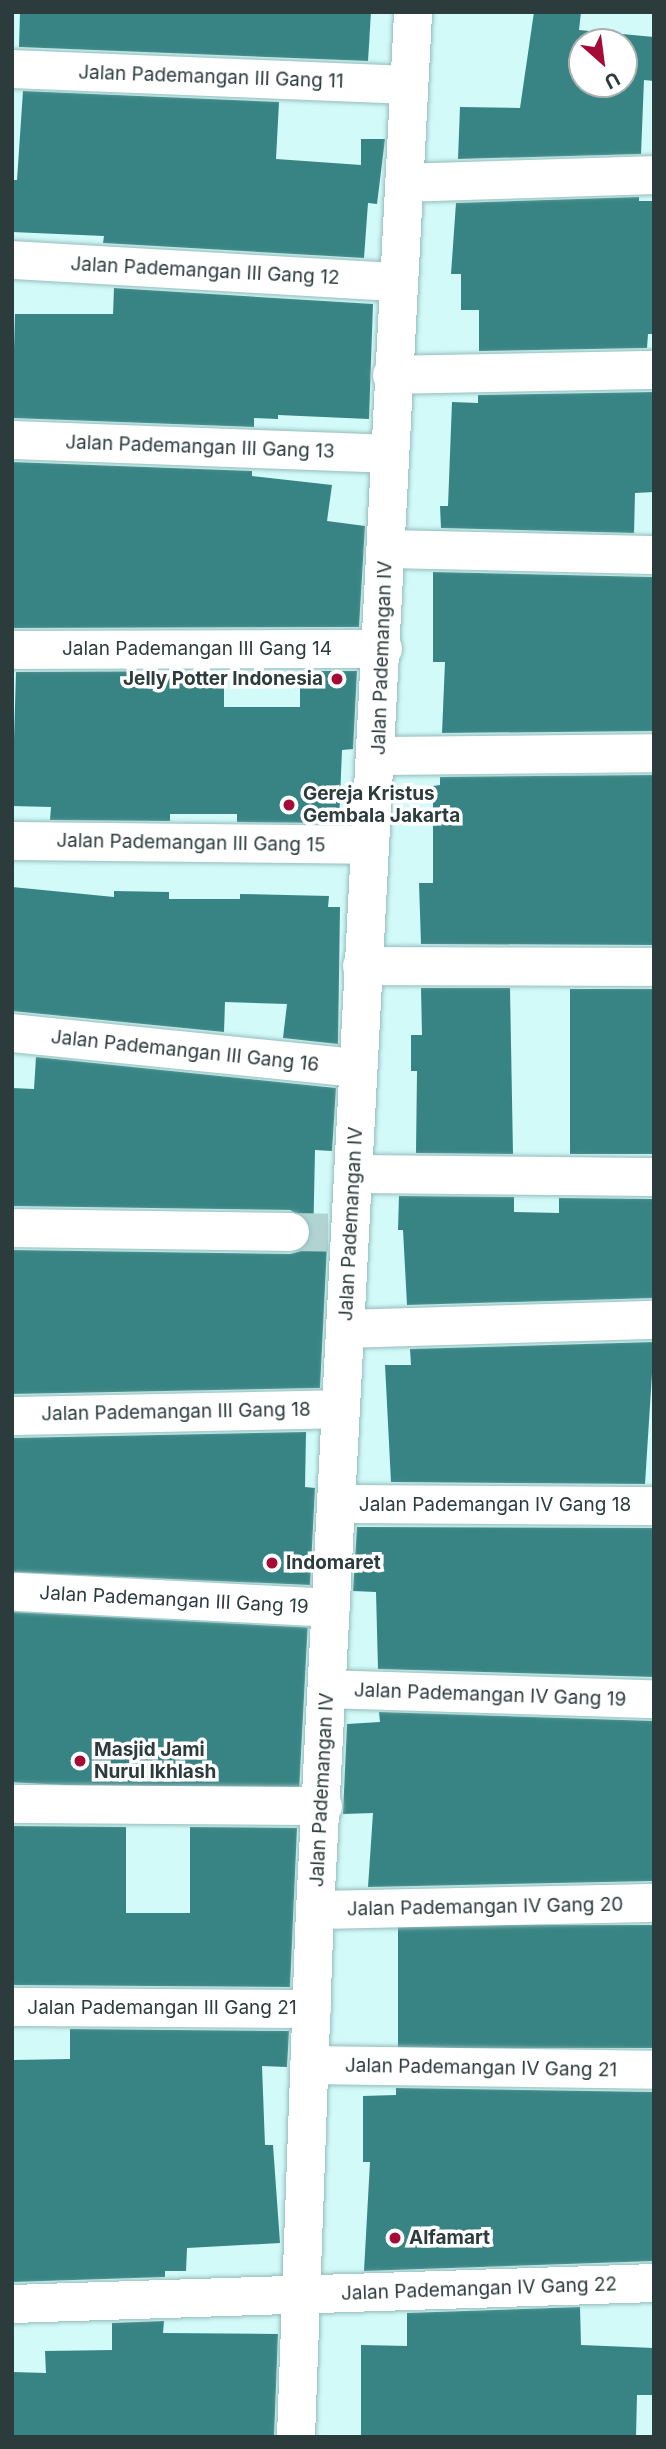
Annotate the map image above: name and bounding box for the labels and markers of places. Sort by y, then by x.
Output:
place label: Jelly Potter Indonesia [123,668,323,690]
marker: Jelly Potter Indonesia [329,671,345,687]
place label: Gereja Kristus Gembala Jakarta [303,783,460,827]
marker: Gereja Kristus Gembala Jakarta [281,797,297,813]
place label: Indomaret [286,1552,381,1574]
marker: Indomaret [264,1555,280,1571]
place label: Masjid Jami Nurul Ikhlash [94,1739,216,1783]
marker: Masjid Jami Nurul Ikhlash [72,1753,88,1769]
place label: Alfamart [409,2227,490,2249]
marker: Alfamart [387,2230,403,2246]

